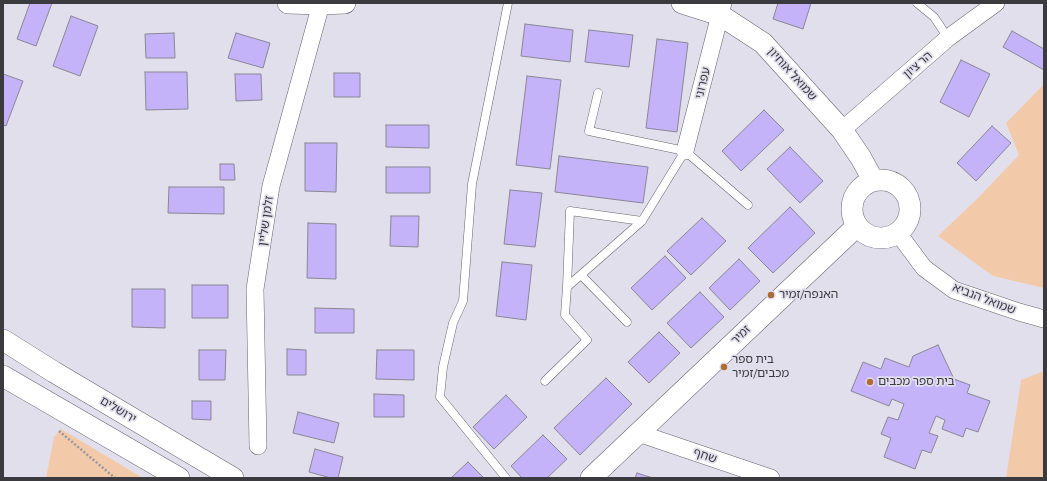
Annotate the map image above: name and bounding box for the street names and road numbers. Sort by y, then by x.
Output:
street label: שמואל אוחיון [764,44,820,104]
street label: הר ציון [900,48,936,82]
street label: עפרוני [692,66,714,100]
street label: זלמן שליין [255,195,277,247]
street label: שמואל הנביא [950,280,1018,318]
street label: זמיר [728,322,754,348]
street label: ירושלים [97,394,139,426]
street label: שחף [691,445,719,467]

